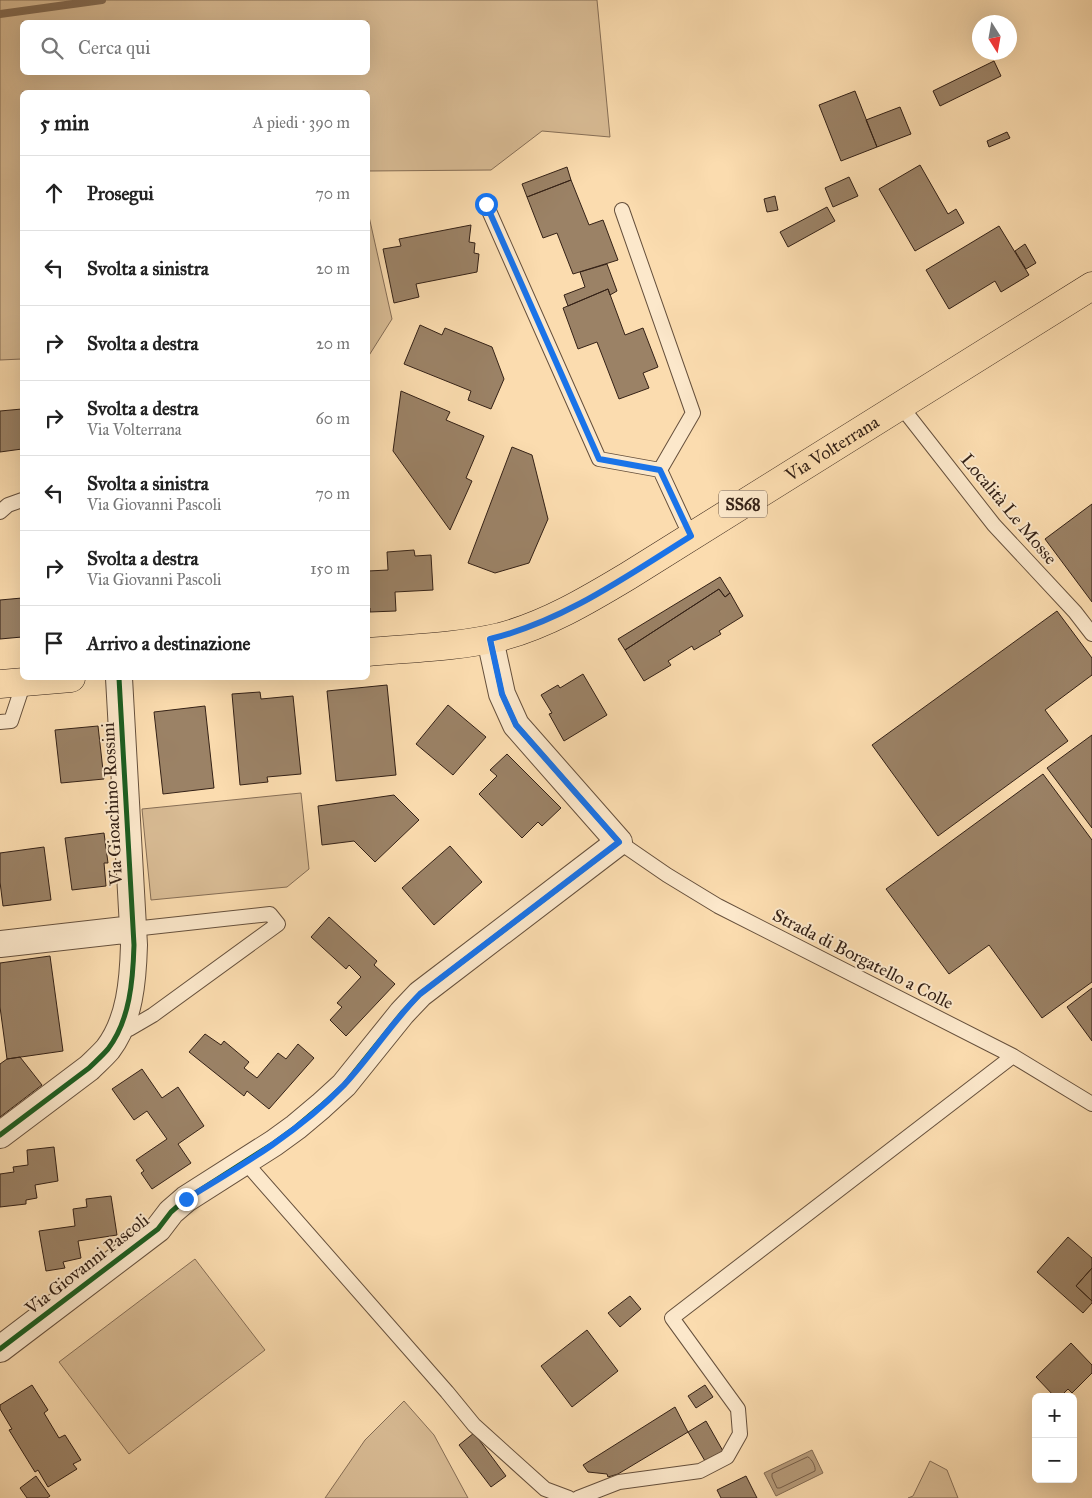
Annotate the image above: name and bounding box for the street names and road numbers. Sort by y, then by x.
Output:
street label: Via Volterrana [780,411,883,486]
street label: Località Le Mosse [956,449,1062,569]
road number: SS68 [719,490,767,518]
street label: Via Gioachino Rossini [97,722,127,887]
street label: Strada di Borgatello a Colle [768,904,957,1015]
street label: Via Giovanni Pascoli [20,1209,153,1320]

